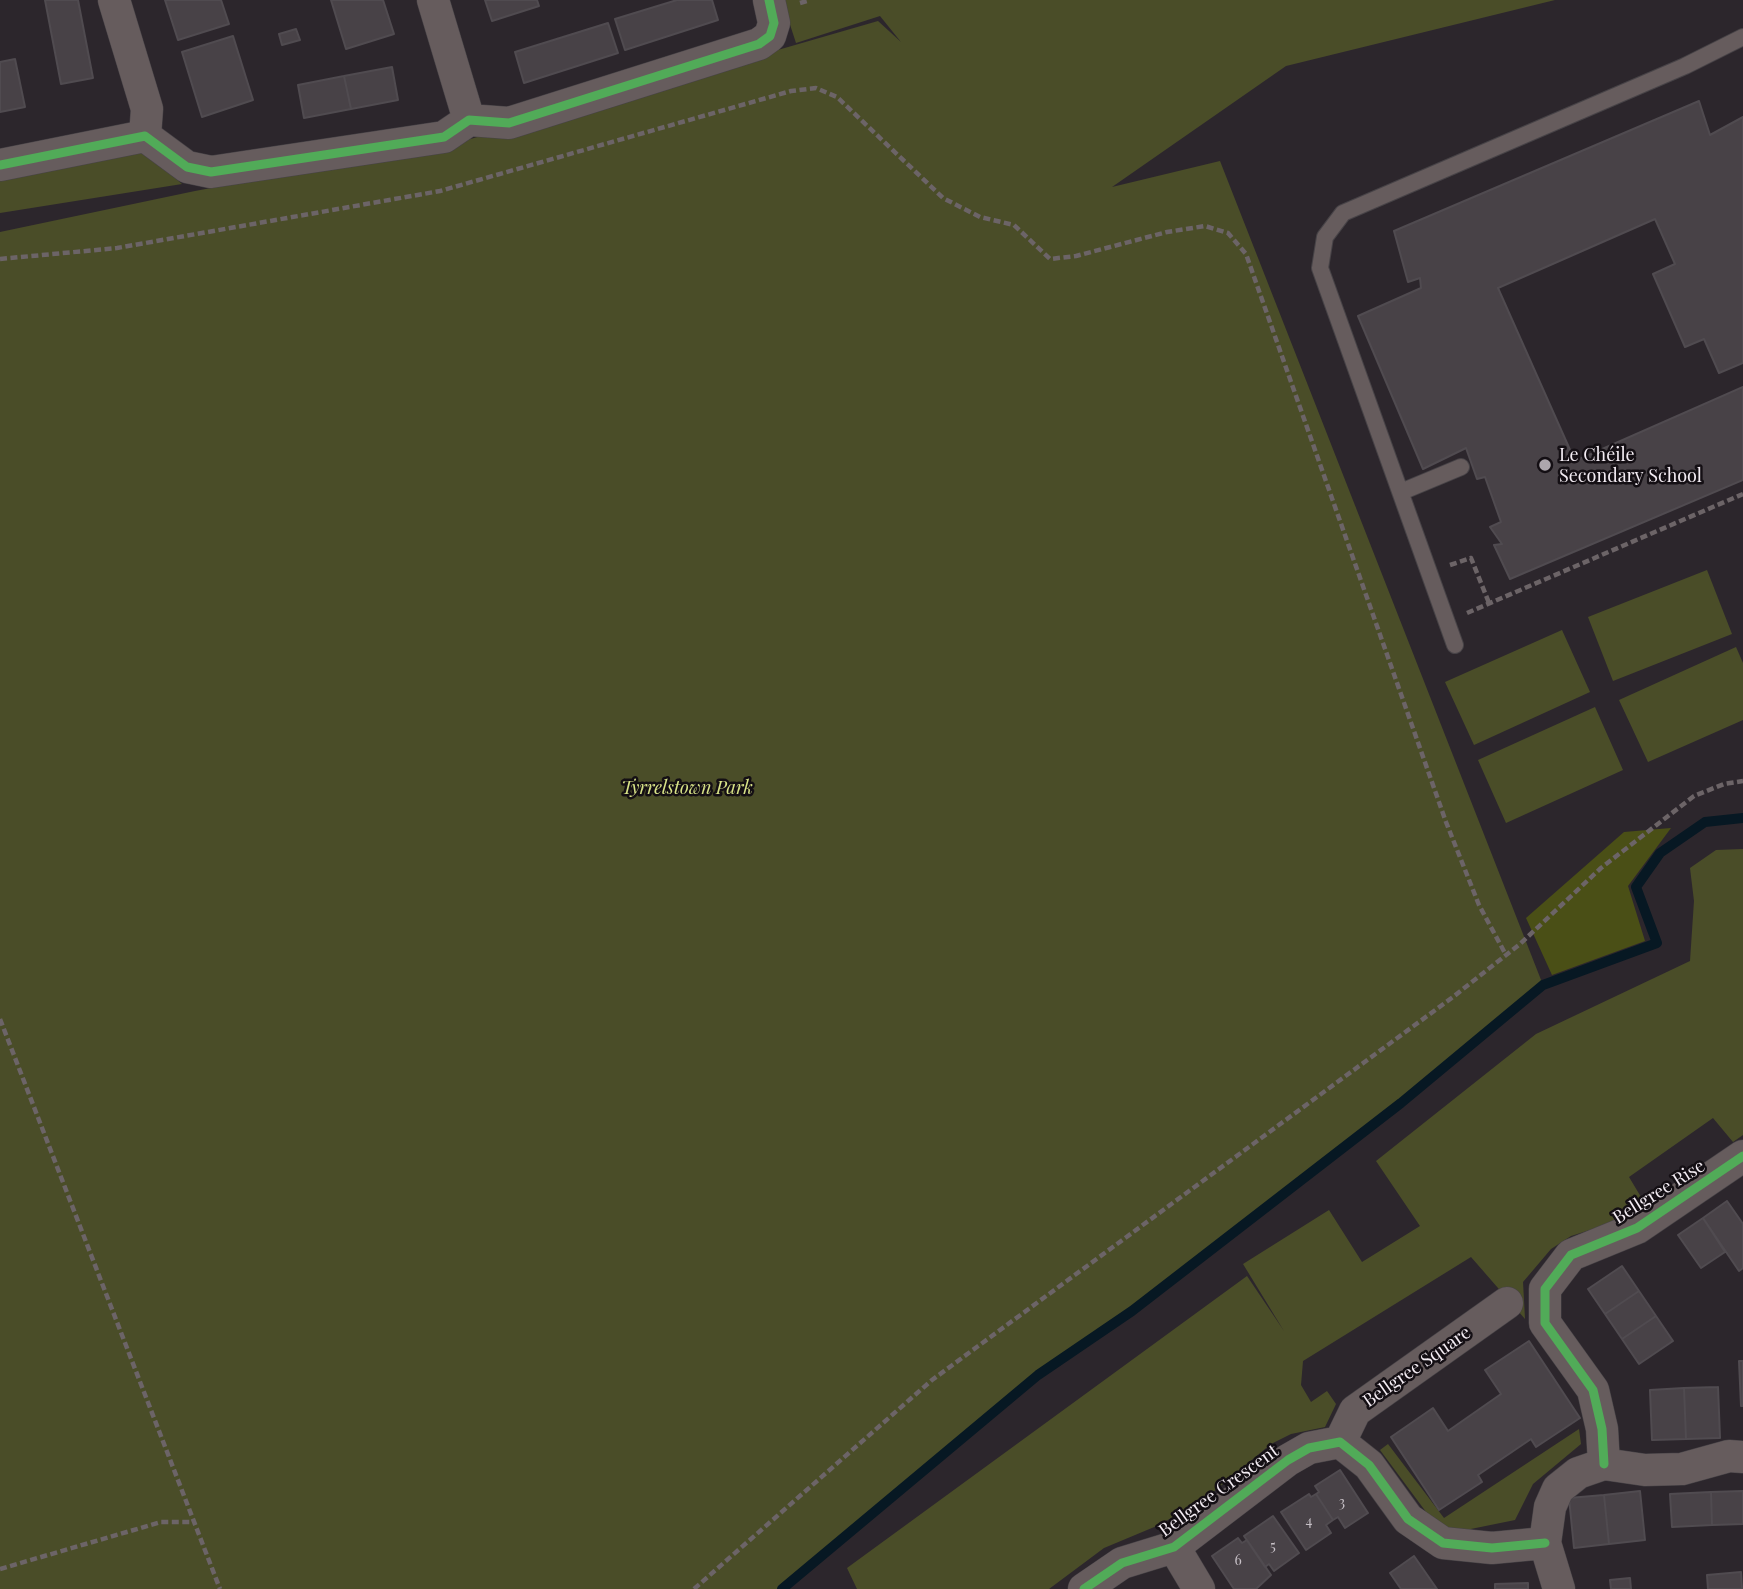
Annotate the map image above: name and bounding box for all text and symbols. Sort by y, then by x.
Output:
place label: Le Chéile Secondary School [1559,444,1702,486]
marker: Le Chéile Secondary School [1537,457,1553,473]
park label: Tyrrelstown Park [621,777,753,799]
street label: Bellgree Rise [1609,1155,1709,1229]
street label: Bellgree Square [1359,1322,1475,1412]
street label: Bellgree Crescent [1155,1440,1283,1542]
house number: 3 [1339,1495,1345,1511]
house number: 4 [1306,1514,1312,1530]
house number: 5 [1270,1539,1276,1555]
house number: 6 [1234,1553,1242,1569]

